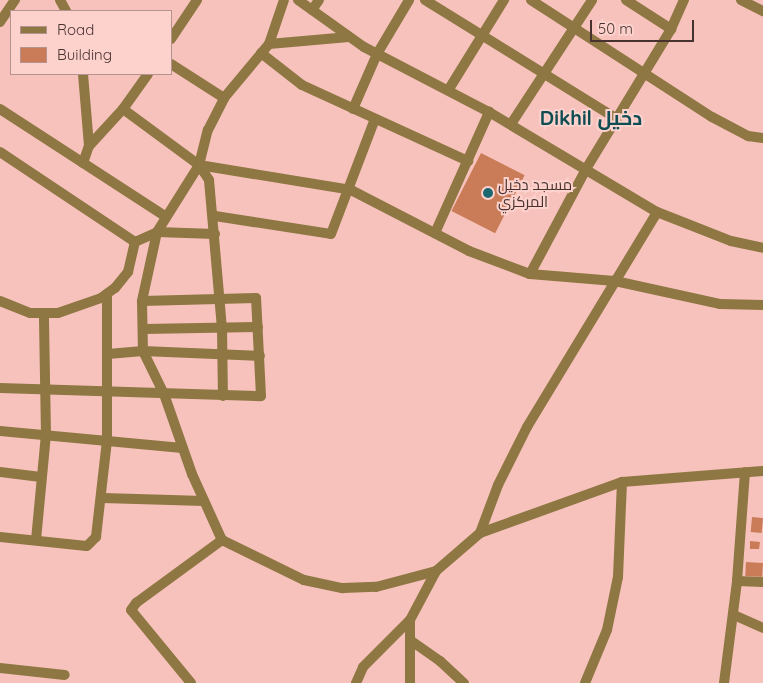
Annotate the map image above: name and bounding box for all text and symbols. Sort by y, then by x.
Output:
legend [10,10,172,75]
scale bar [593,10,697,42]
text: 50 m [598,19,633,38]
text: Road [57,20,94,39]
text: Building [57,45,112,64]
district label: Dikhil دخيل [540,105,642,129]
place label: مسجد دخيل المركزي [498,175,572,210]
marker: مسجد دخيل المركزي [482,187,494,199]

